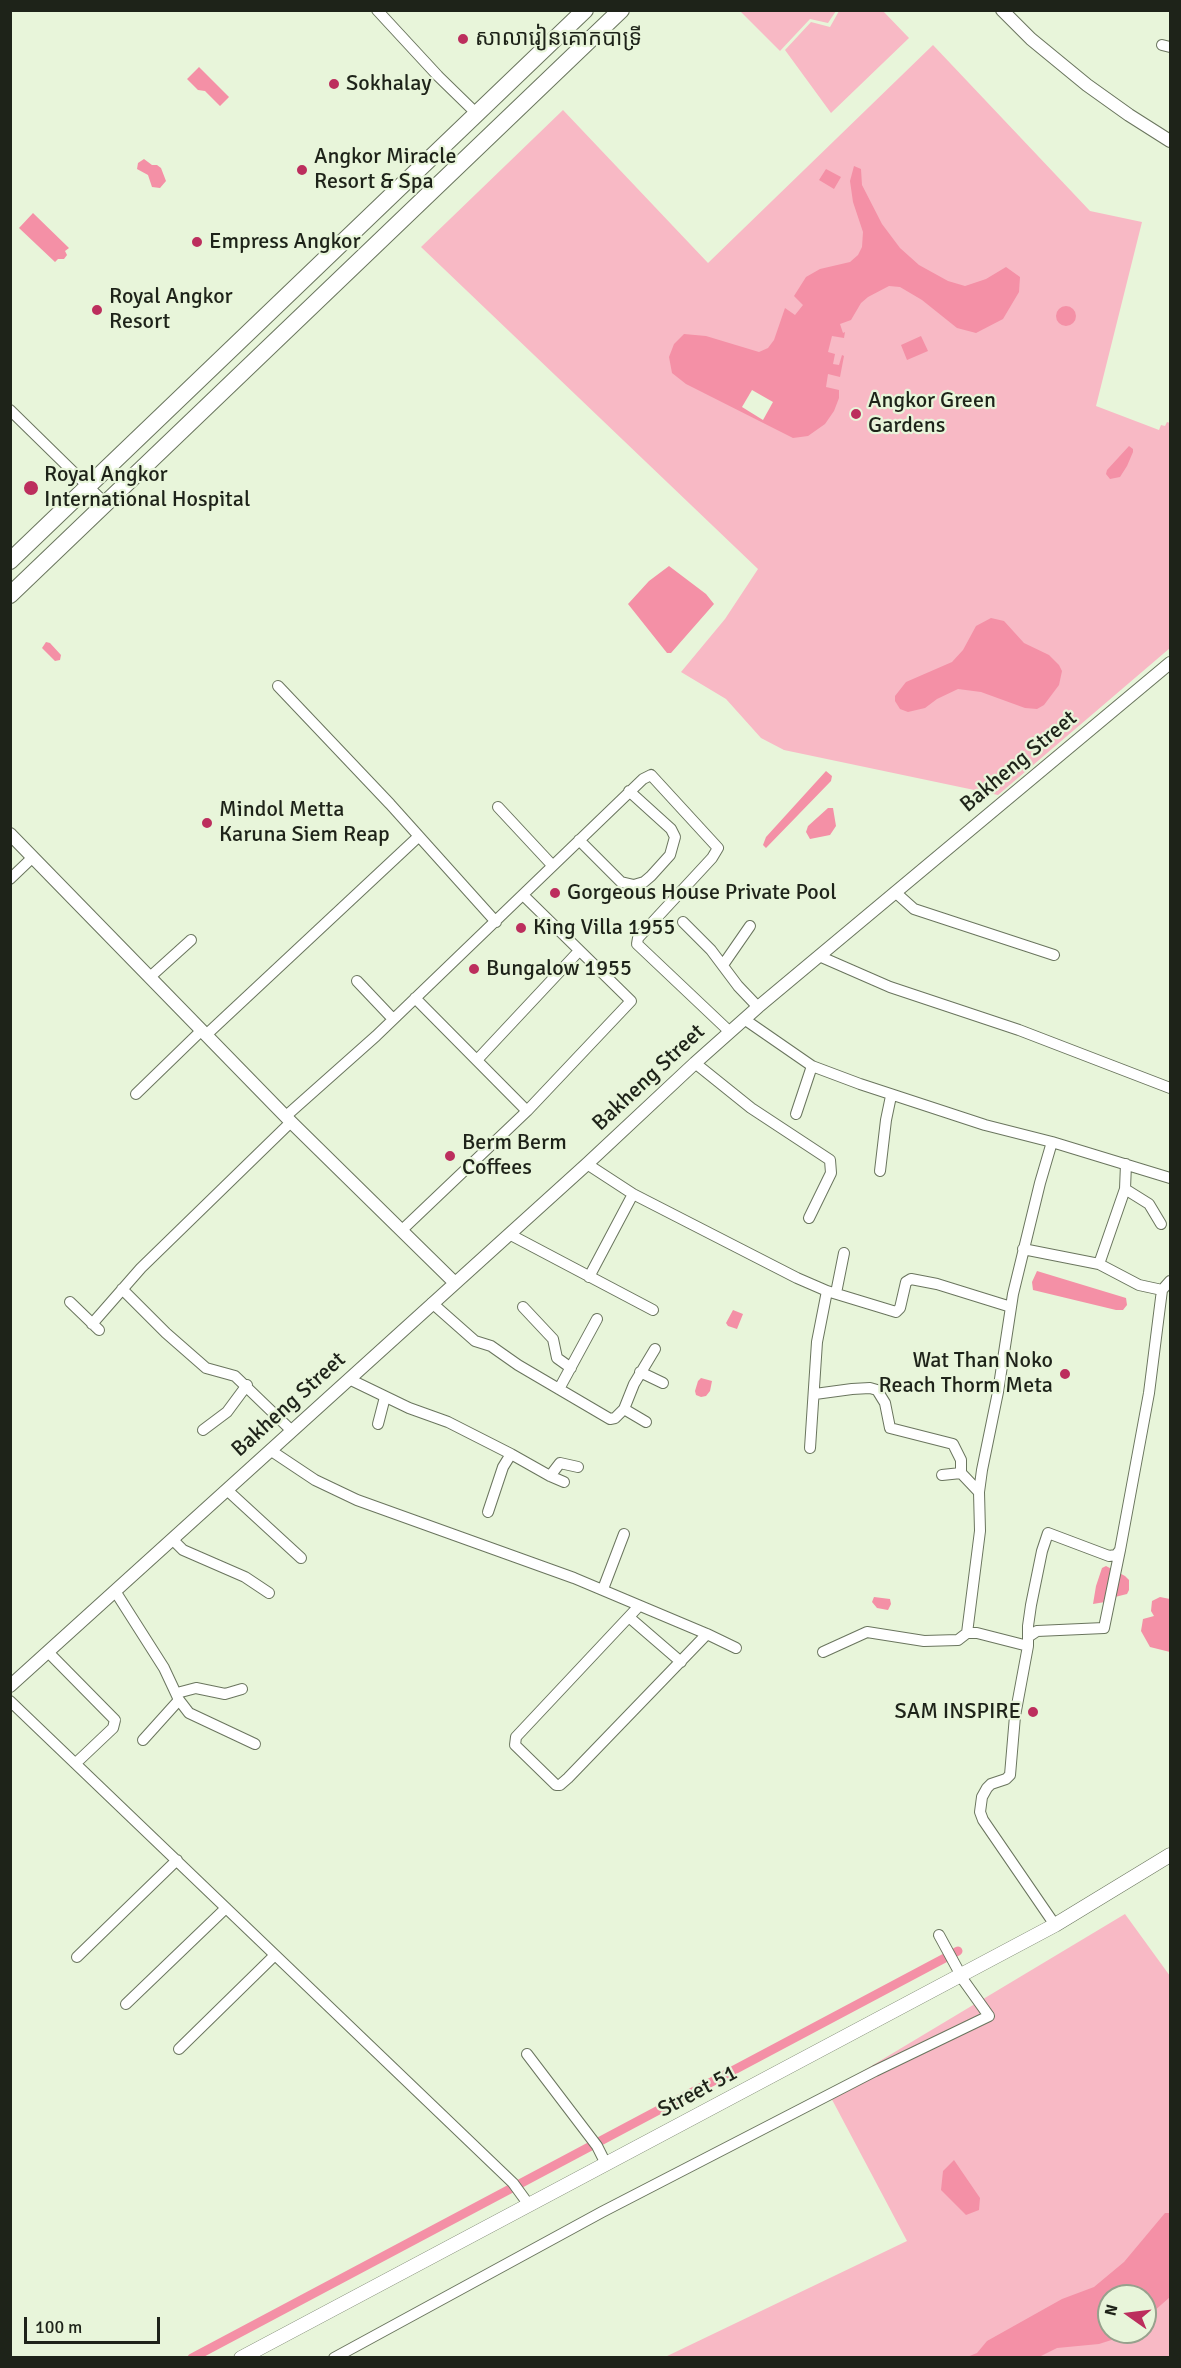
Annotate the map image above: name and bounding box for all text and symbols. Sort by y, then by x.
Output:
place label: សាលារៀនគោកបាទ្រី [475,26,642,52]
marker: សាលារៀនគោកបាទ្រី [456,32,470,46]
place label: Sokhalay [346,71,431,97]
marker: Sokhalay [327,77,341,91]
place label: Angkor Miracle Resort & Spa [314,144,456,196]
marker: Angkor Miracle Resort & Spa [295,163,309,177]
place label: Empress Angkor [209,229,361,255]
marker: Empress Angkor [190,235,204,249]
place label: Royal Angkor Resort [109,284,233,336]
marker: Royal Angkor Resort [90,303,104,317]
place label: Angkor Green Gardens [868,388,996,440]
marker: Angkor Green Gardens [849,407,863,421]
place label: Royal Angkor International Hospital [44,462,250,514]
marker: Royal Angkor International Hospital [22,479,40,497]
street label: Bakheng Street [955,706,1083,818]
place label: Mindol Metta Karuna Siem Reap [219,797,390,848]
marker: Mindol Metta Karuna Siem Reap [200,816,214,830]
place label: Gorgeous House Private Pool [567,880,837,906]
marker: Gorgeous House Private Pool [548,886,562,900]
place label: King Villa 1955 [533,915,675,941]
marker: King Villa 1955 [514,921,528,935]
place label: Bungalow 1955 [486,956,632,982]
marker: Bungalow 1955 [467,962,481,976]
street label: Bakheng Street [587,1019,711,1137]
place label: Berm Berm Coffees [462,1130,567,1182]
marker: Berm Berm Coffees [443,1149,457,1163]
street label: Bakheng Street [227,1347,351,1463]
place label: Wat Than Noko Reach Thorm Meta [878,1348,1053,1400]
marker: Wat Than Noko Reach Thorm Meta [1058,1367,1072,1381]
place label: SAM INSPIRE [894,1699,1021,1725]
marker: SAM INSPIRE [1026,1705,1040,1719]
street label: Street 51 [654,2060,742,2124]
north arrow [1097,2284,1157,2344]
text: N [1100,2302,1123,2318]
scale bar [27,2305,164,2343]
text: 100 m [35,2316,82,2338]

